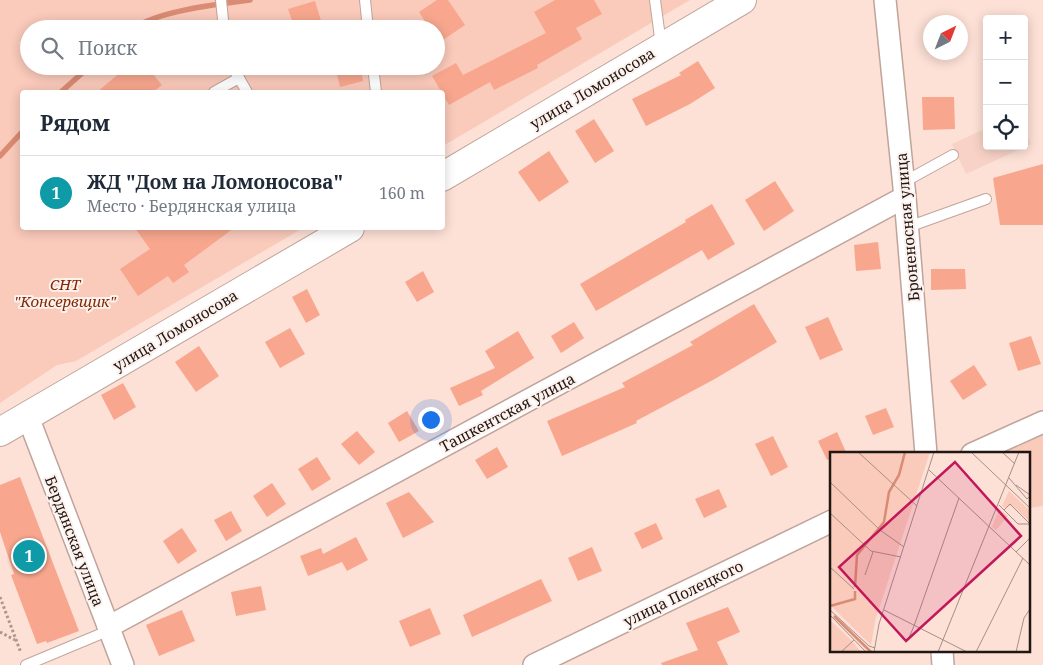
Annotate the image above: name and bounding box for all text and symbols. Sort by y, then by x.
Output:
north arrow [923,15,968,60]
map controls [983,15,1028,150]
button: + [983,15,1028,60]
search box [20,20,445,75]
icon: search [38,34,66,62]
text: Поиск [78,35,137,61]
street label: улица Ломоносова [526,43,658,133]
button: − [983,60,1028,105]
button: locate [983,105,1028,150]
text: Рядом [40,109,110,137]
street label: Броненосная улица [891,152,923,302]
text: ЖД "Дом на Ломоносова" [87,169,343,195]
text: 1 [51,182,61,204]
text: 160 m [379,182,425,204]
text: Место · Бердянская улица [87,195,296,217]
park label: СНТ "Консервщик" [14,274,117,311]
street label: улица Ломоносова [109,285,241,375]
street label: Ташкентская улица [436,368,578,456]
your location [418,407,444,433]
inset map [830,452,1030,652]
street label: Бердянская улица [41,473,109,609]
pin: 1 [13,537,45,575]
street label: улица Полецкого [620,555,746,631]

